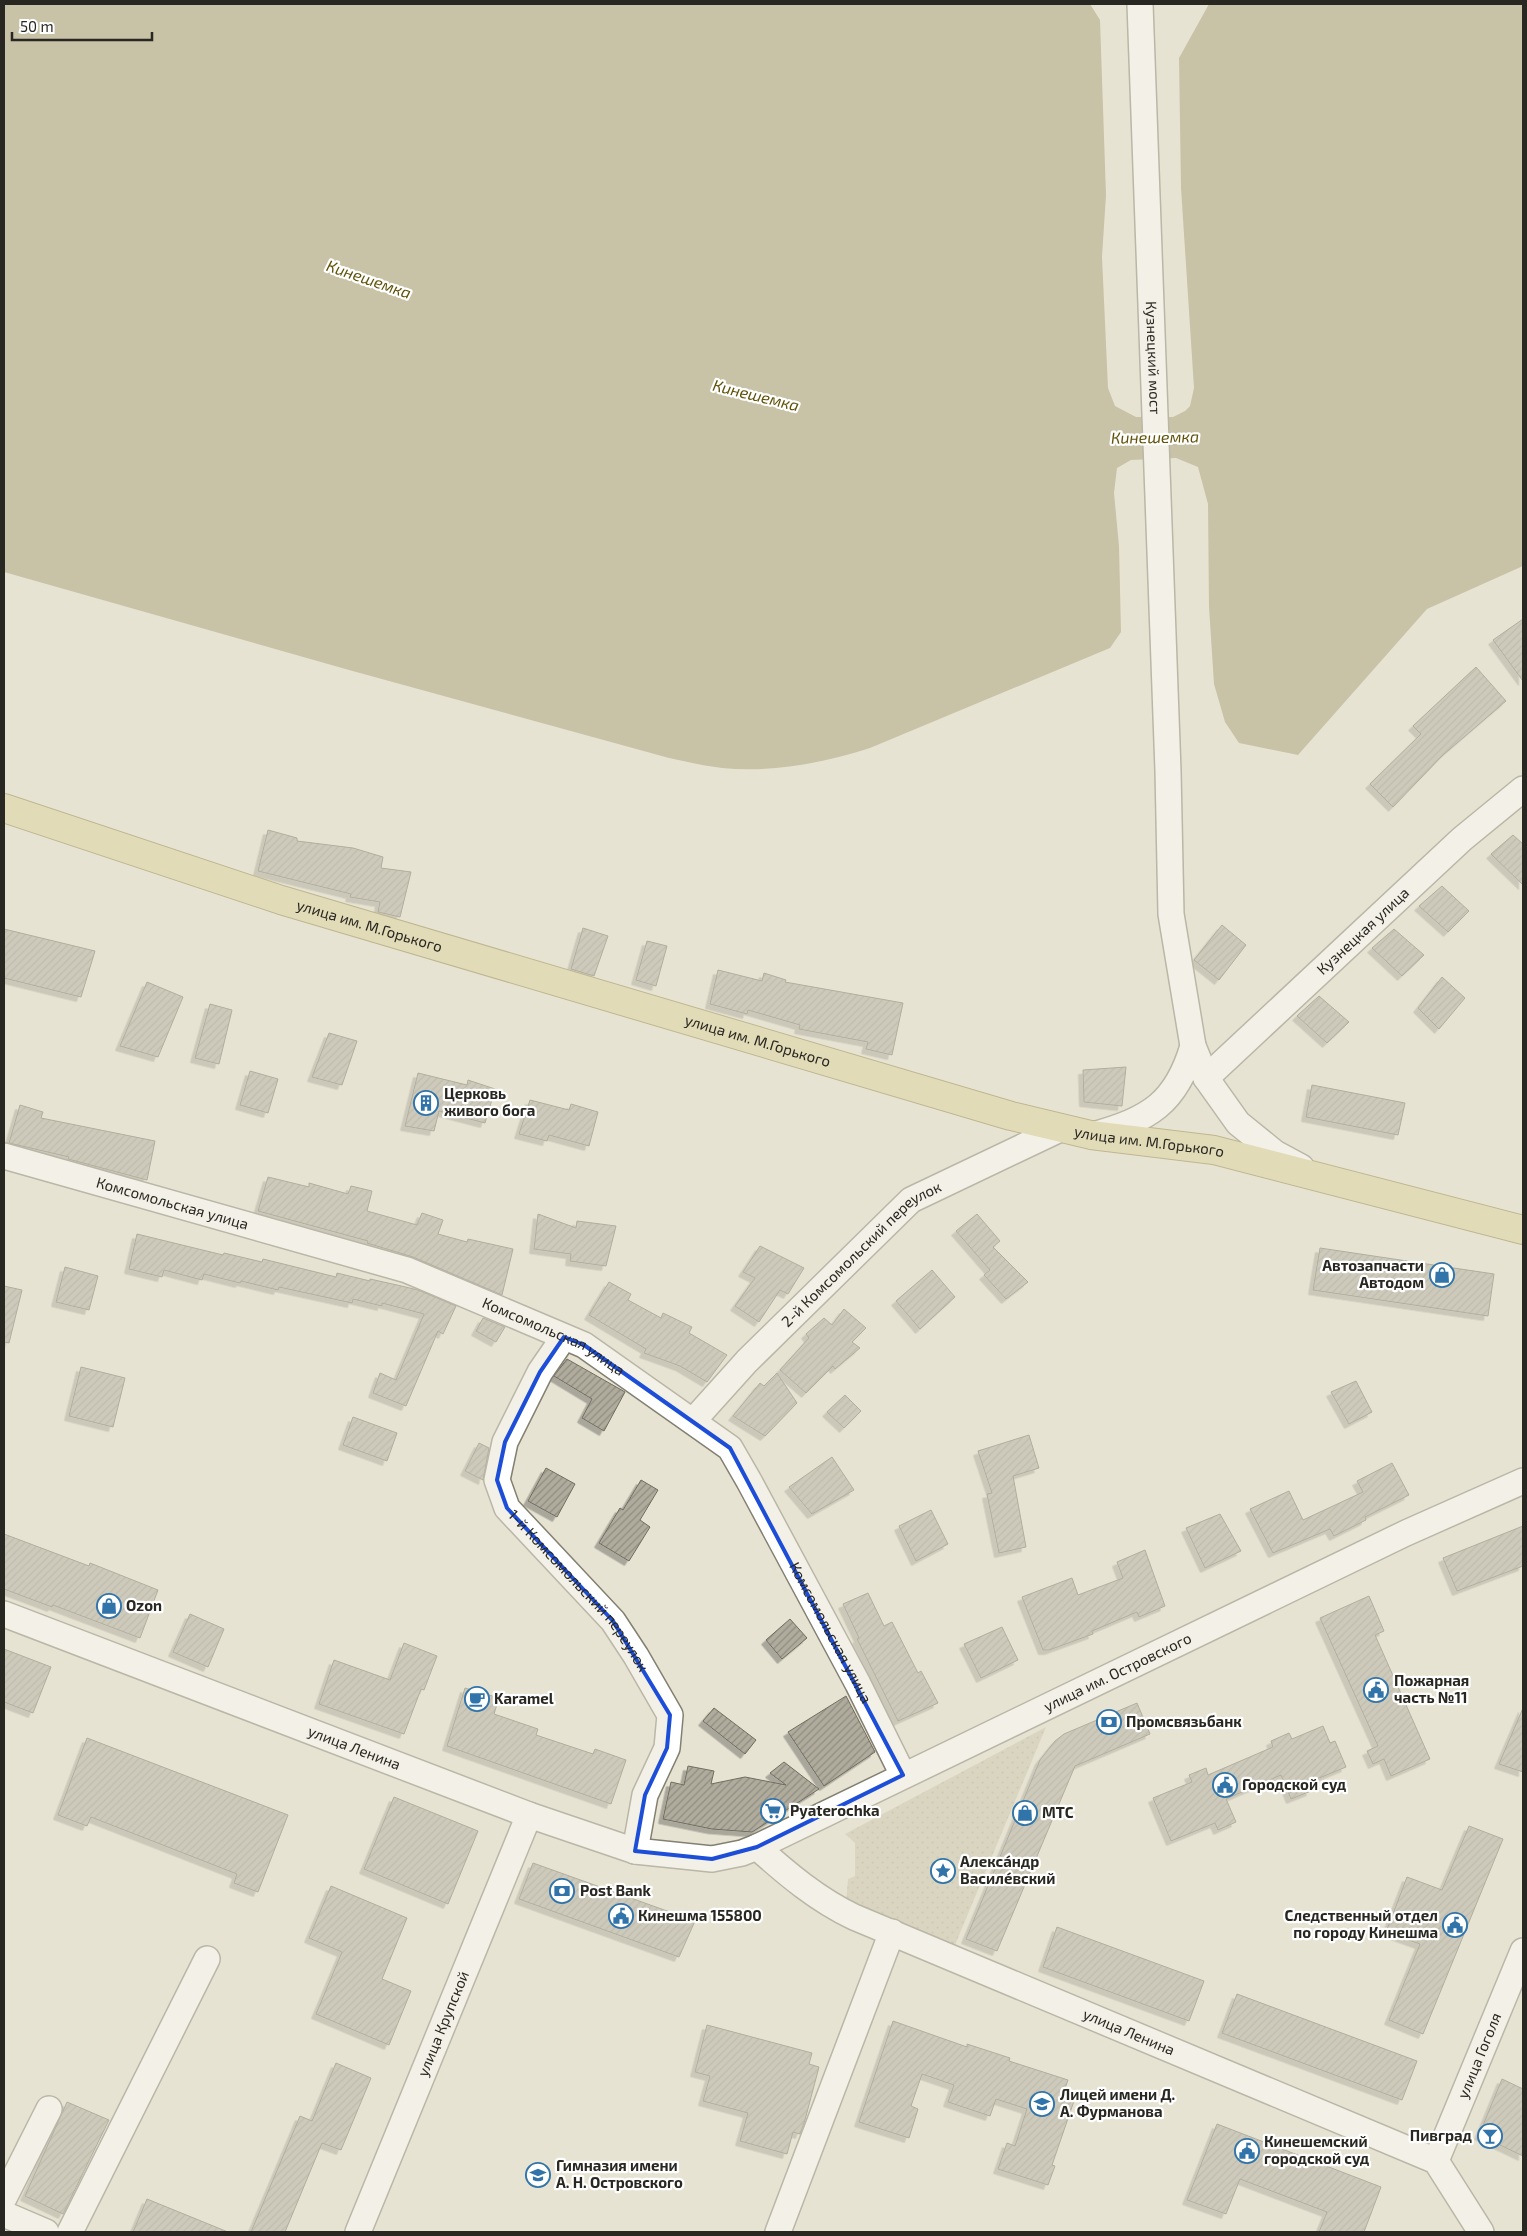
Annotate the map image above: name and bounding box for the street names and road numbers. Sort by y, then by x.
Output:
street label: Кузнецкий мост [1142,301,1165,415]
street label: Кузнецкая улица [1313,883,1412,978]
street label: улица им. М.Горького [294,895,445,955]
street label: улица им. М.Горького [683,1010,833,1070]
street label: улица им. М.Горького [1072,1121,1226,1160]
street label: Комсомольская улица [94,1173,251,1233]
street label: 2-й Комсомольский переулок [777,1177,944,1330]
street label: Комсомольская улица [480,1293,629,1379]
street label: 1-й Комсомольский переулок [505,1505,653,1675]
street label: Комсомольская улица [786,1559,876,1706]
street label: улица им. Островского [1041,1628,1194,1716]
street label: улица Ленина [305,1721,403,1773]
street label: улица Крупской [413,1968,472,2079]
street label: улица Ленина [1080,2004,1178,2058]
street label: улица Гоголя [1453,2010,1504,2101]

